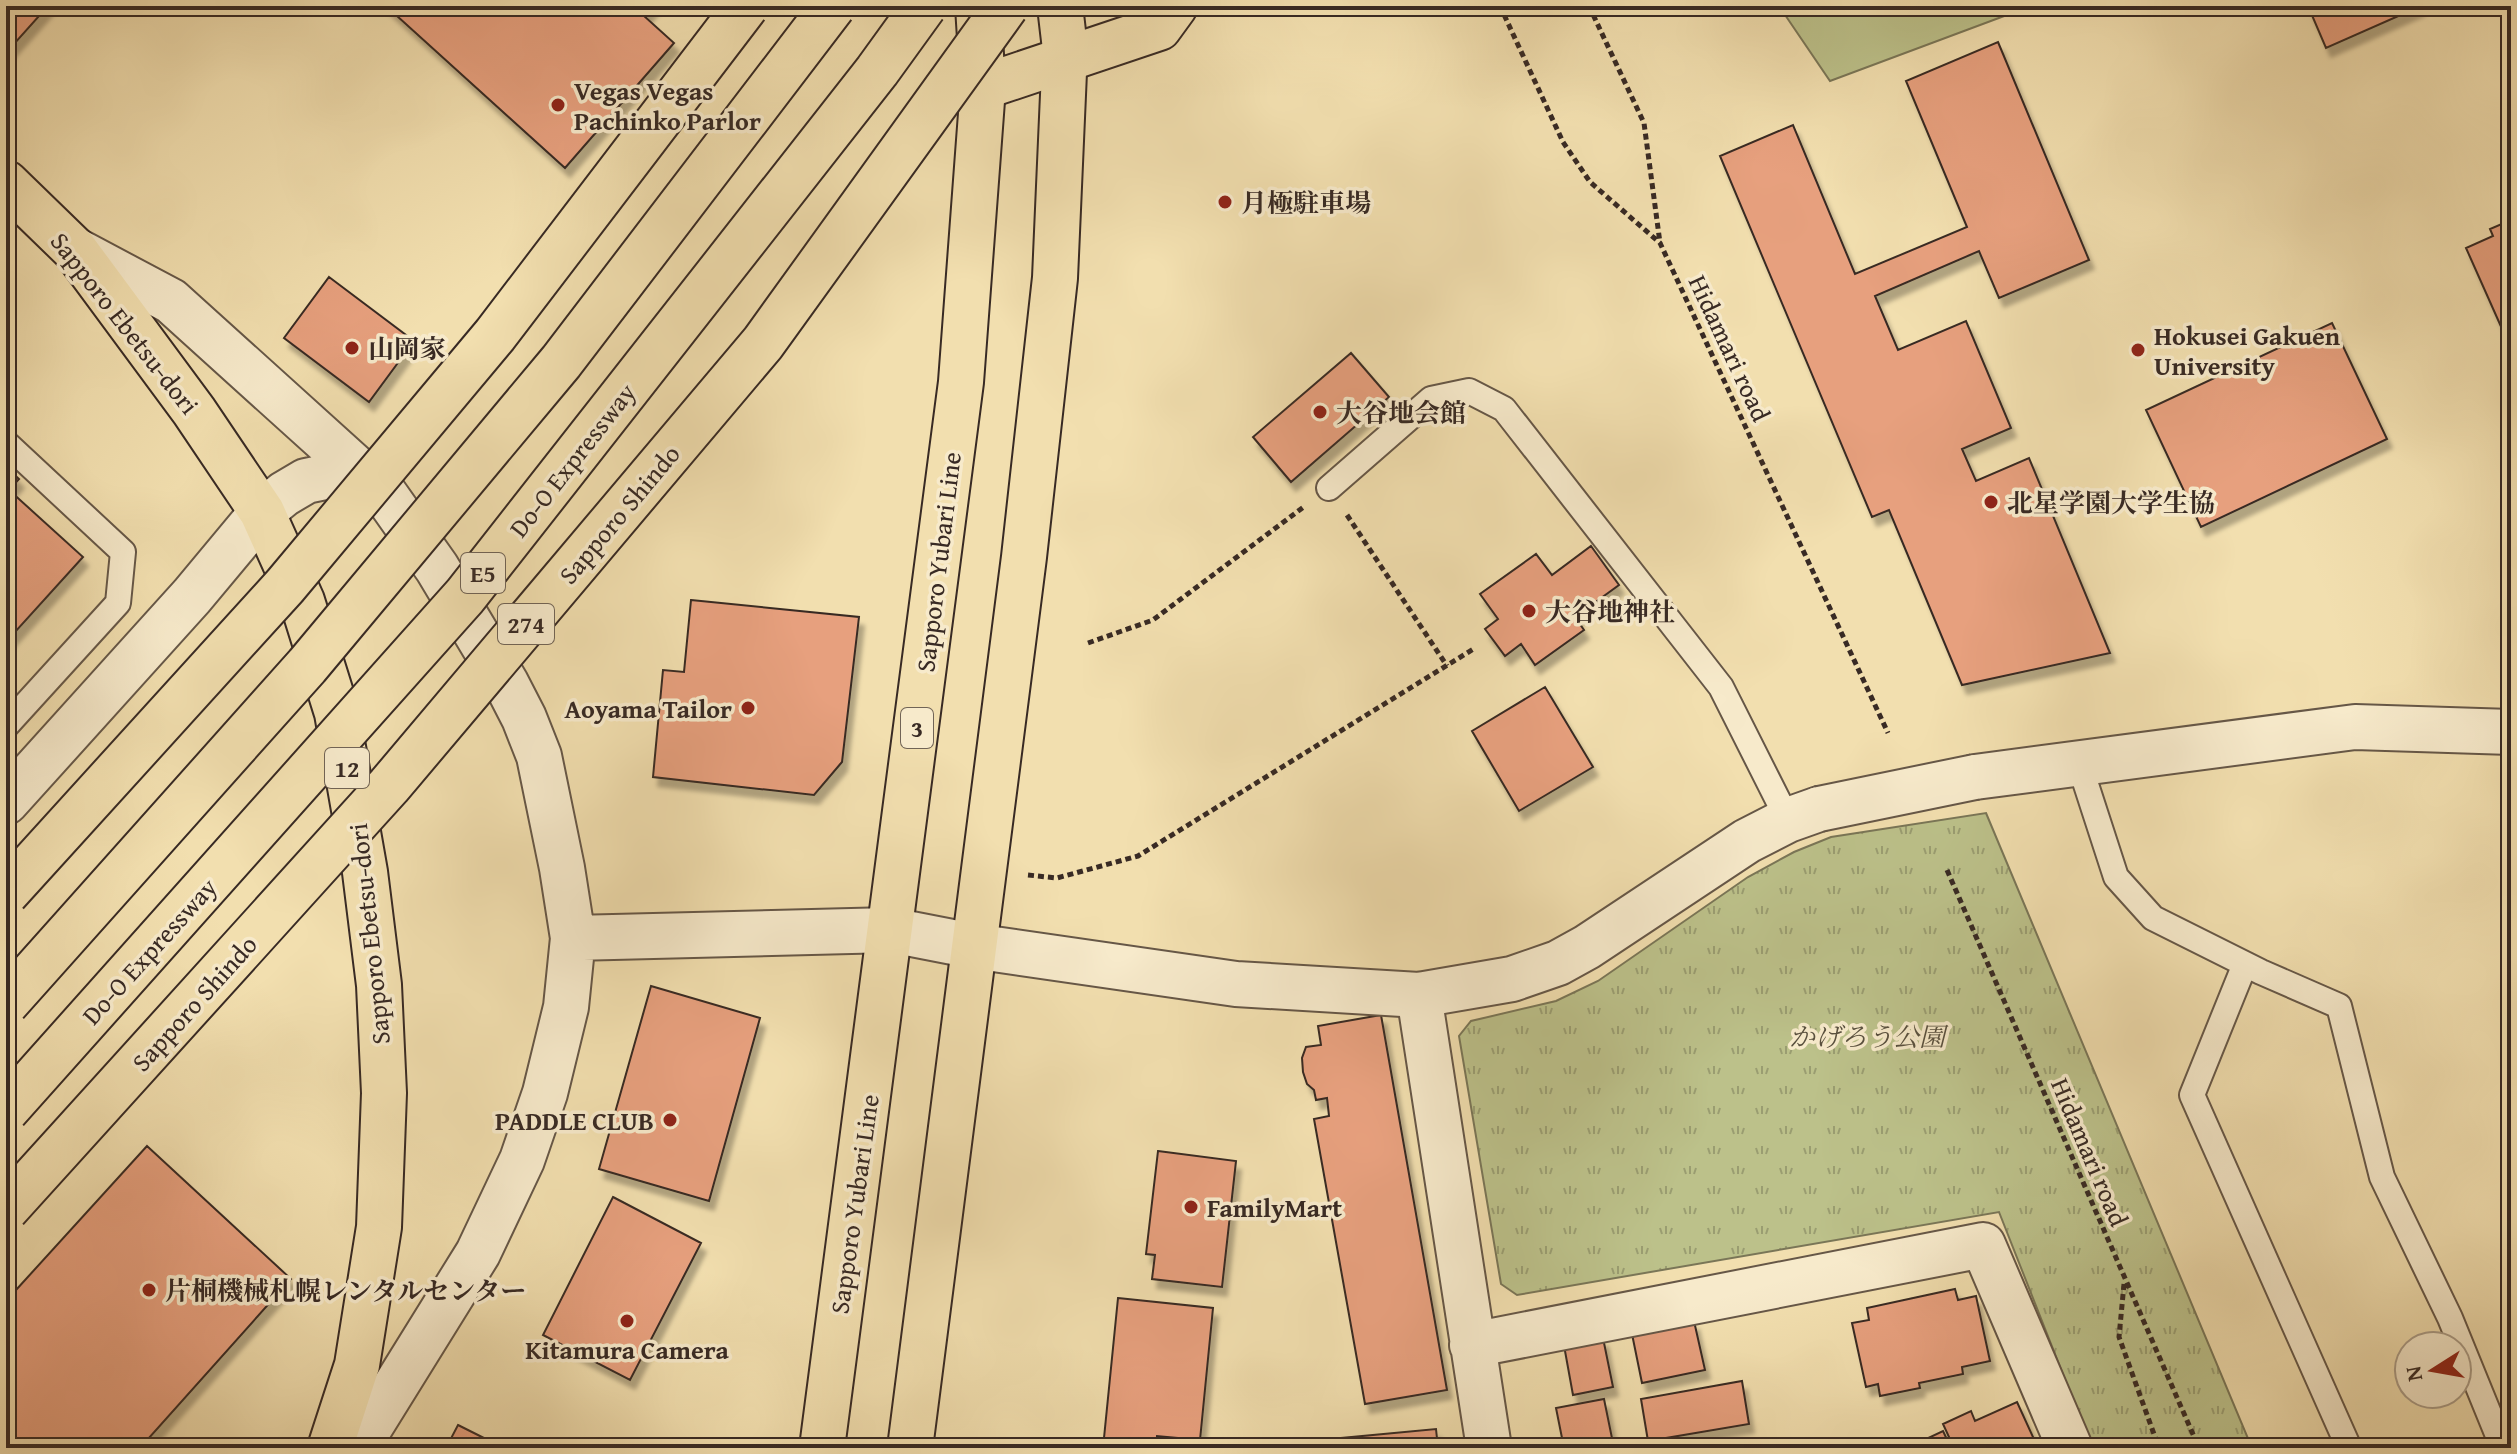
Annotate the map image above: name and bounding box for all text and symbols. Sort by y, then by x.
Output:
place label: Vegas Vegas Pachinko Parlor [574,71,761,140]
marker: Vegas Vegas Pachinko Parlor [549,96,567,114]
place label: 月極駐車場 [1241,183,1371,222]
marker: 月極駐車場 [1216,193,1234,211]
street label: Sapporo Ebetsu-dori [41,223,209,423]
street label: Hidamari road [1679,268,1781,428]
place label: Hokusei Gakuen University [2154,316,2341,385]
place label: 山岡家 [368,329,446,368]
marker: 山岡家 [343,339,361,357]
marker: Hokusei Gakuen University [2129,341,2147,359]
street label: Do-O Expressway [499,375,645,545]
place label: 大谷地会館 [1336,393,1466,432]
marker: 大谷地会館 [1311,403,1329,421]
street label: Sapporo Shindo [549,436,689,592]
street label: Sapporo Yubari Line [905,450,971,674]
place label: 北星学園大学生協 [2007,483,2215,522]
marker: 北星学園大学生協 [1982,493,2000,511]
road number: E5 [461,553,505,593]
place label: 大谷地神社 [1545,592,1675,631]
marker: 大谷地神社 [1520,602,1538,620]
road number: 274 [498,604,554,644]
place label: Aoyama Tailor [564,689,732,728]
marker: Aoyama Tailor [739,699,757,717]
road number: 3 [901,708,933,748]
road number: 12 [325,748,369,788]
street label: Sapporo Ebetsu-dori [338,822,400,1046]
street label: Do-O Expressway [72,869,226,1033]
street label: Sapporo Shindo [122,926,266,1080]
park label: かげろう公園 [1789,1017,1949,1056]
street label: Hidamari road [2041,1072,2139,1232]
street label: Sapporo Yubari Line [819,1092,889,1316]
place label: PADDLE CLUB [495,1101,654,1140]
marker: PADDLE CLUB [661,1111,679,1129]
place label: FamilyMart [1207,1188,1342,1227]
marker: FamilyMart [1182,1198,1200,1216]
place label: 片桐機械札幌レンタルセンター [165,1271,526,1310]
marker: 片桐機械札幌レンタルセンター [140,1281,158,1299]
marker: Kitamura Camera [618,1312,636,1330]
place label: Kitamura Camera [525,1330,730,1369]
north arrow [2393,1330,2473,1410]
text: N [2396,1363,2430,1384]

